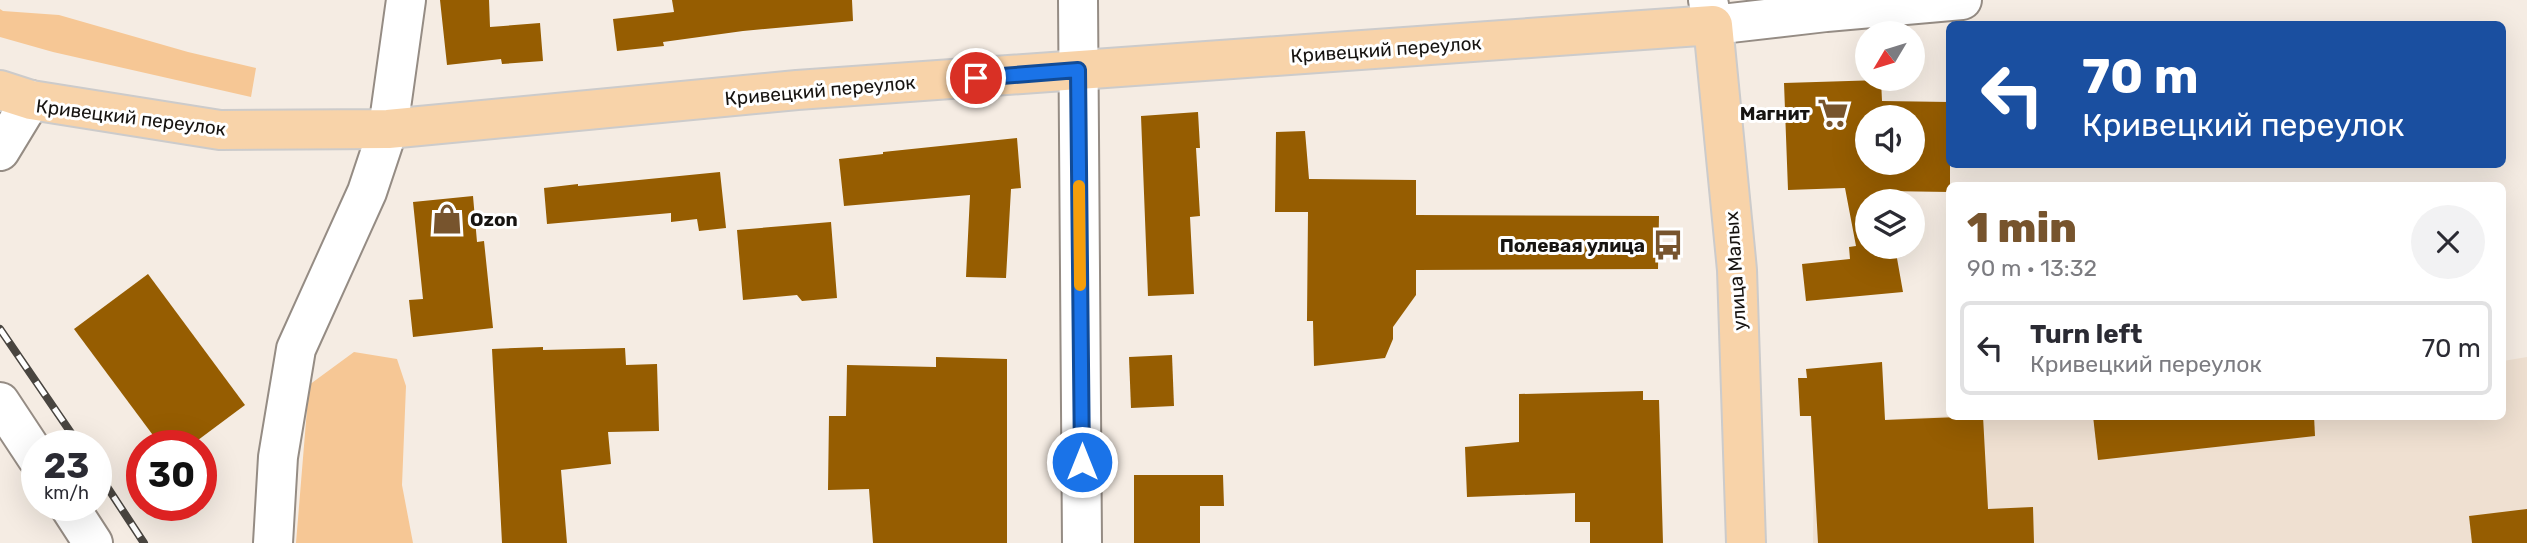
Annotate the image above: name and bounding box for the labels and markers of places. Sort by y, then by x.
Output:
pin [946,48,1006,108]
supermarket icon: Магнит [1816,96,1850,130]
place label: Магнит [1740,102,1811,125]
shop icon: Ozon [430,202,464,236]
place label: Ozon [470,208,518,231]
bus stop icon: Полевая улица [1651,228,1685,262]
place label: Полевая улица [1500,234,1645,257]

